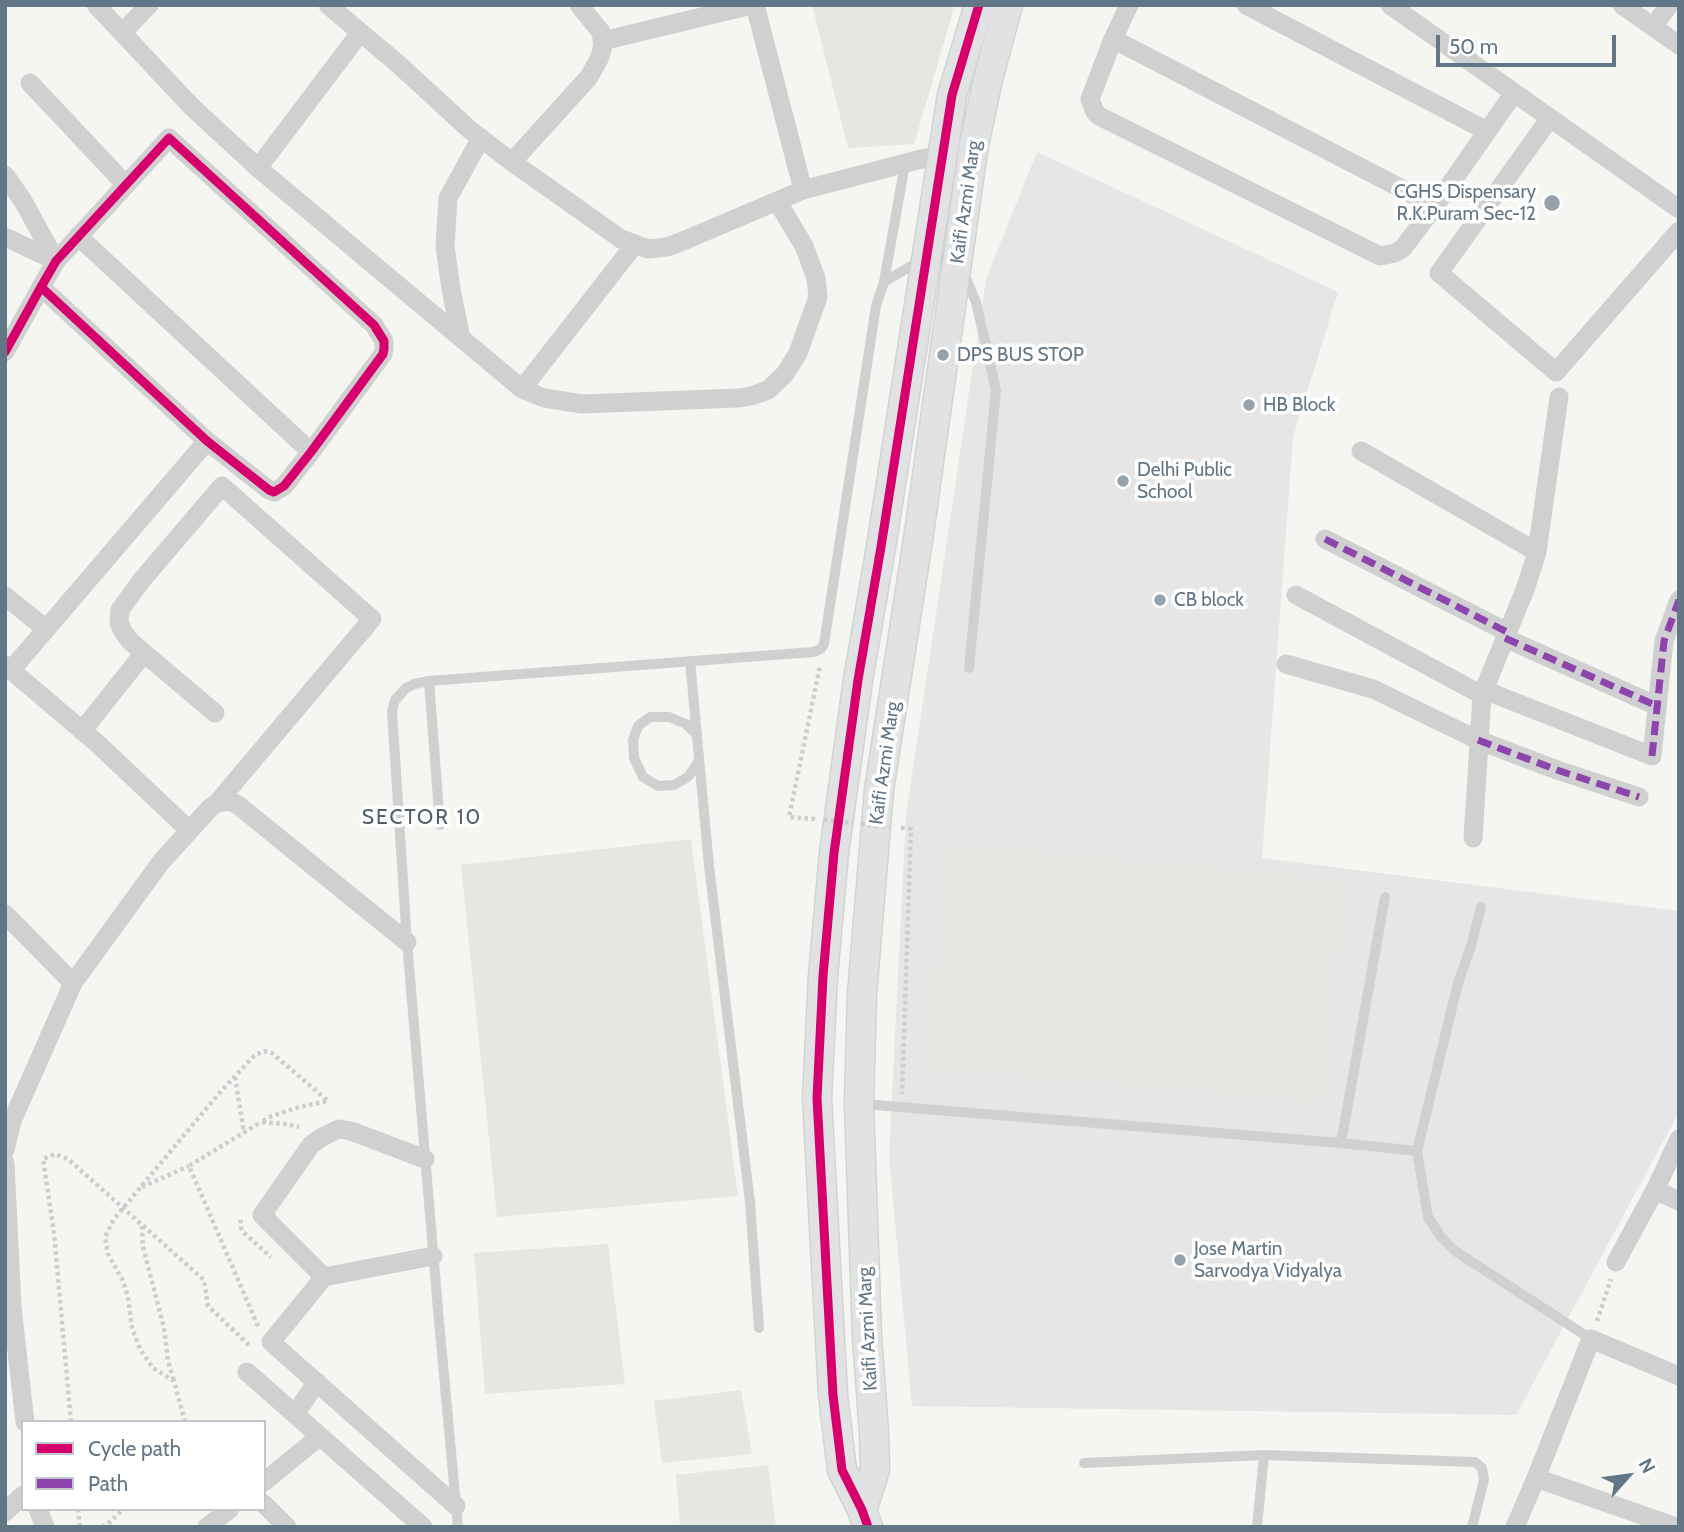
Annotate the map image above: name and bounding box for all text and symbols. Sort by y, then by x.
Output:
scale bar [1439,21,1619,65]
text: 50 m [1449,34,1498,59]
street label: Kaifi Azmi Marg [946,139,986,265]
place label: CGHS Dispensary R.K.Puram Sec-12 [1394,181,1536,225]
marker: CGHS Dispensary R.K.Puram Sec-12 [1542,193,1562,213]
place label: DPS BUS STOP [957,344,1084,366]
marker: DPS BUS STOP [935,347,951,363]
place label: HB Block [1263,394,1335,416]
marker: HB Block [1241,397,1257,413]
place label: Delhi Public School [1137,459,1232,503]
marker: Delhi Public School [1115,473,1131,489]
place label: CB block [1174,589,1244,611]
marker: CB block [1152,592,1168,608]
street label: Kaifi Azmi Marg [865,700,905,826]
district label: SECTOR 10 [363,805,481,831]
place label: Jose Martin Sarvodya Vidyalya [1194,1238,1342,1282]
marker: Jose Martin Sarvodya Vidyalya [1172,1252,1188,1268]
street label: Kaifi Azmi Marg [853,1267,883,1391]
legend [21,1420,266,1511]
text: Cycle path [88,1436,181,1461]
north arrow [1593,1441,1663,1511]
text: N [1634,1455,1660,1477]
text: Path [88,1471,128,1496]

